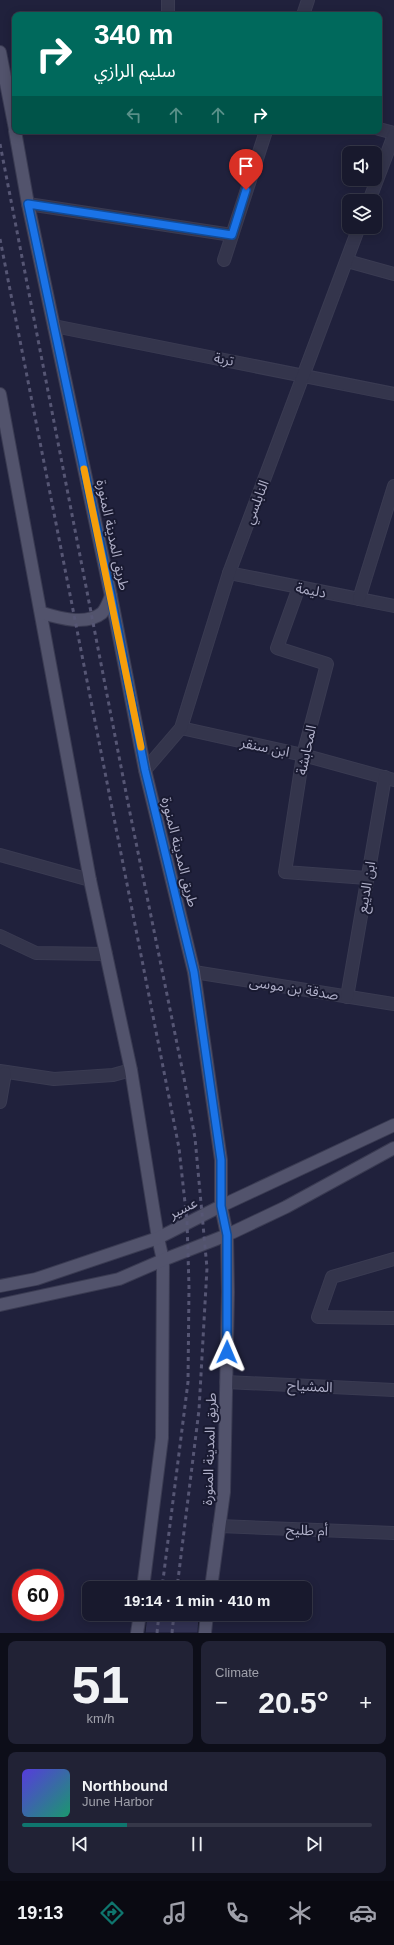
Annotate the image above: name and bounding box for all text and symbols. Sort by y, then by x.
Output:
text: 340 m [94,19,173,50]
icon: right [28,28,80,80]
text: سليم الرازي [94,61,176,81]
icon: left [123,104,145,126]
icon: ahead [165,104,187,126]
icon: ahead [207,104,229,126]
icon: right [249,104,271,126]
map controls [342,146,382,234]
button: sound [342,146,382,186]
pin [229,149,263,190]
icon: arrive [235,155,257,177]
button: layers [342,194,382,234]
street label: تربة [213,349,235,370]
street label: طريق المدينة المنورة [91,478,133,592]
street label: النابلسي [240,478,275,528]
street label: دليمة [295,579,328,601]
street label: المحابشة [293,724,319,776]
street label: ابن سنقر [238,734,291,761]
street label: طريق المدينة المنورة [157,795,201,909]
street label: ابن الديبع [354,860,381,915]
street label: صدقة بن موسى [248,973,340,1004]
street label: عسير [165,1194,200,1223]
position arrow [206,1331,248,1373]
street label: المشياح [287,1377,333,1398]
street label: طريق المدينة المنورة [199,1392,221,1506]
street label: أم طليح [286,1521,329,1542]
speed limit sign: 60 [12,1569,64,1621]
text: 19:14 · 1 min · 410 m [124,1592,270,1609]
text: 51 [72,1656,129,1714]
text: Climate [215,1665,259,1680]
text: 20.5° [258,1686,329,1719]
text: − [215,1690,228,1715]
text: + [359,1690,372,1715]
text: km/h [86,1711,115,1726]
text: Northbound [82,1777,168,1794]
text: June Harbor [82,1794,154,1809]
icon: previous [69,1833,91,1855]
icon: pause [186,1833,208,1855]
icon: next [303,1833,325,1855]
icon: directions [98,1899,126,1927]
icon: music [161,1899,189,1927]
icon: phone [223,1899,251,1927]
icon: climate [286,1899,314,1927]
icon: car [349,1899,377,1927]
text: 19:13 [17,1903,63,1923]

